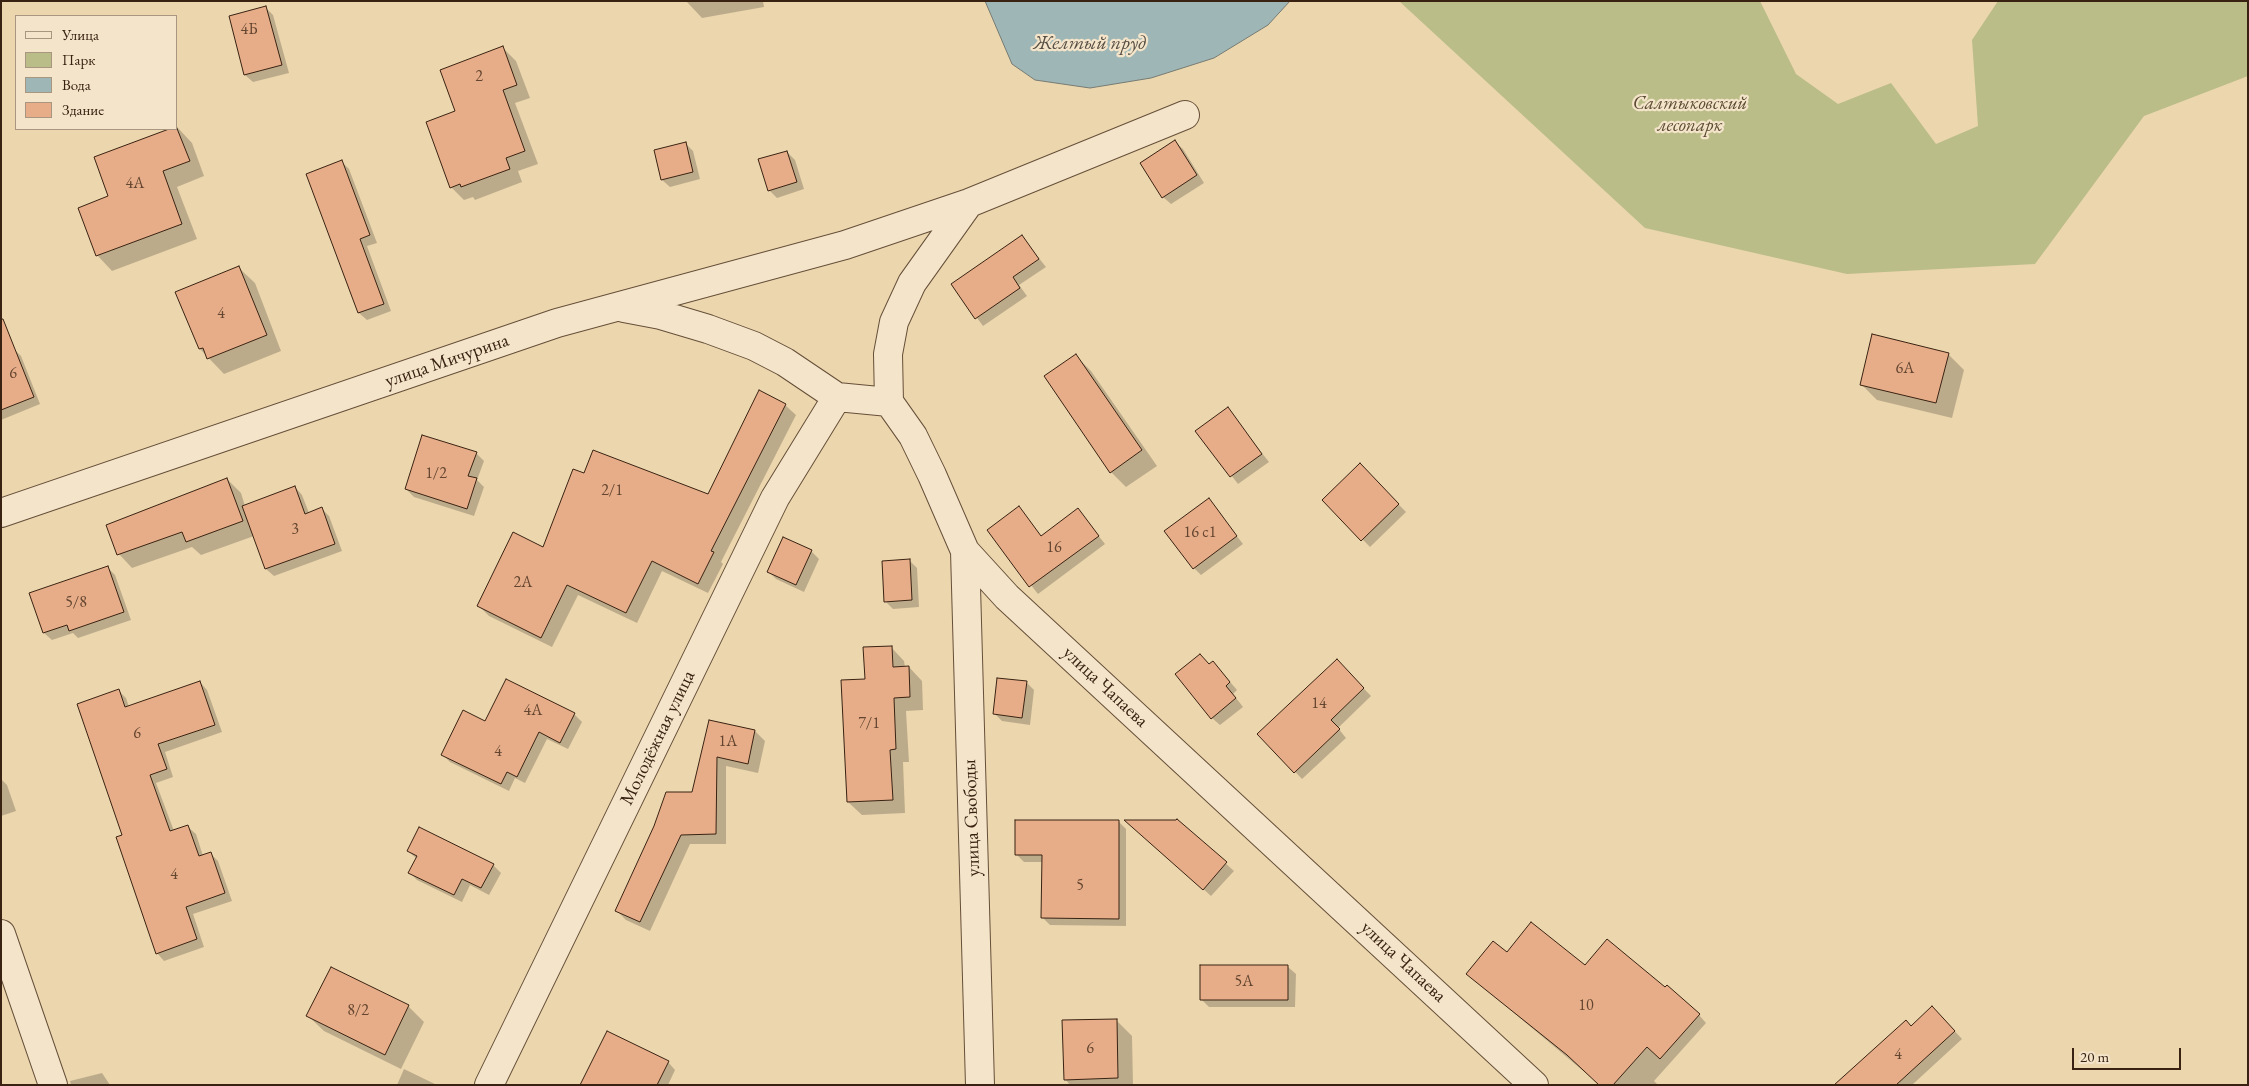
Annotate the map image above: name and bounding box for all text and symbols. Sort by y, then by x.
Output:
legend [15,15,178,130]
house number: 4Б [240,20,258,40]
text: Улица [62,25,99,44]
water label: Желтый пруд [1034,32,1146,56]
text: Парк [62,50,95,69]
house number: 2 [475,67,483,87]
text: Вода [62,75,91,94]
park label: Салтыковский лесопарк [1633,93,1747,137]
text: Здание [62,100,104,119]
house number: 4А [126,174,144,194]
house number: 4 [217,304,225,324]
street label: улица Мичурина [382,329,512,393]
house number: 6А [1896,359,1914,379]
house number: 6 [9,364,17,384]
house number: 1/2 [425,464,447,484]
house number: 2/1 [601,481,623,501]
house number: 3 [291,520,299,540]
house number: 16 с1 [1184,523,1216,543]
house number: 16 [1046,538,1062,558]
house number: 2А [514,573,532,593]
house number: 5/8 [65,593,87,613]
street label: улица Чапаева [1057,642,1153,732]
street label: Молодёжная улица [616,667,700,809]
house number: 14 [1311,694,1327,714]
house number: 4А [524,701,542,721]
house number: 7/1 [858,714,880,734]
house number: 6 [133,724,141,744]
house number: 1А [719,732,737,752]
house number: 4 [494,742,502,762]
street label: улица Свободы [959,759,985,877]
house number: 4 [170,865,178,885]
house number: 5 [1076,876,1084,896]
street label: улица Чапаева [1355,917,1451,1007]
house number: 5А [1235,972,1253,992]
house number: 10 [1578,996,1594,1016]
house number: 8/2 [347,1001,369,1021]
scale bar [2074,1038,2183,1070]
house number: 6 [1086,1039,1094,1059]
house number: 4 [1894,1045,1902,1065]
text: 20 m [2080,1047,2109,1066]

